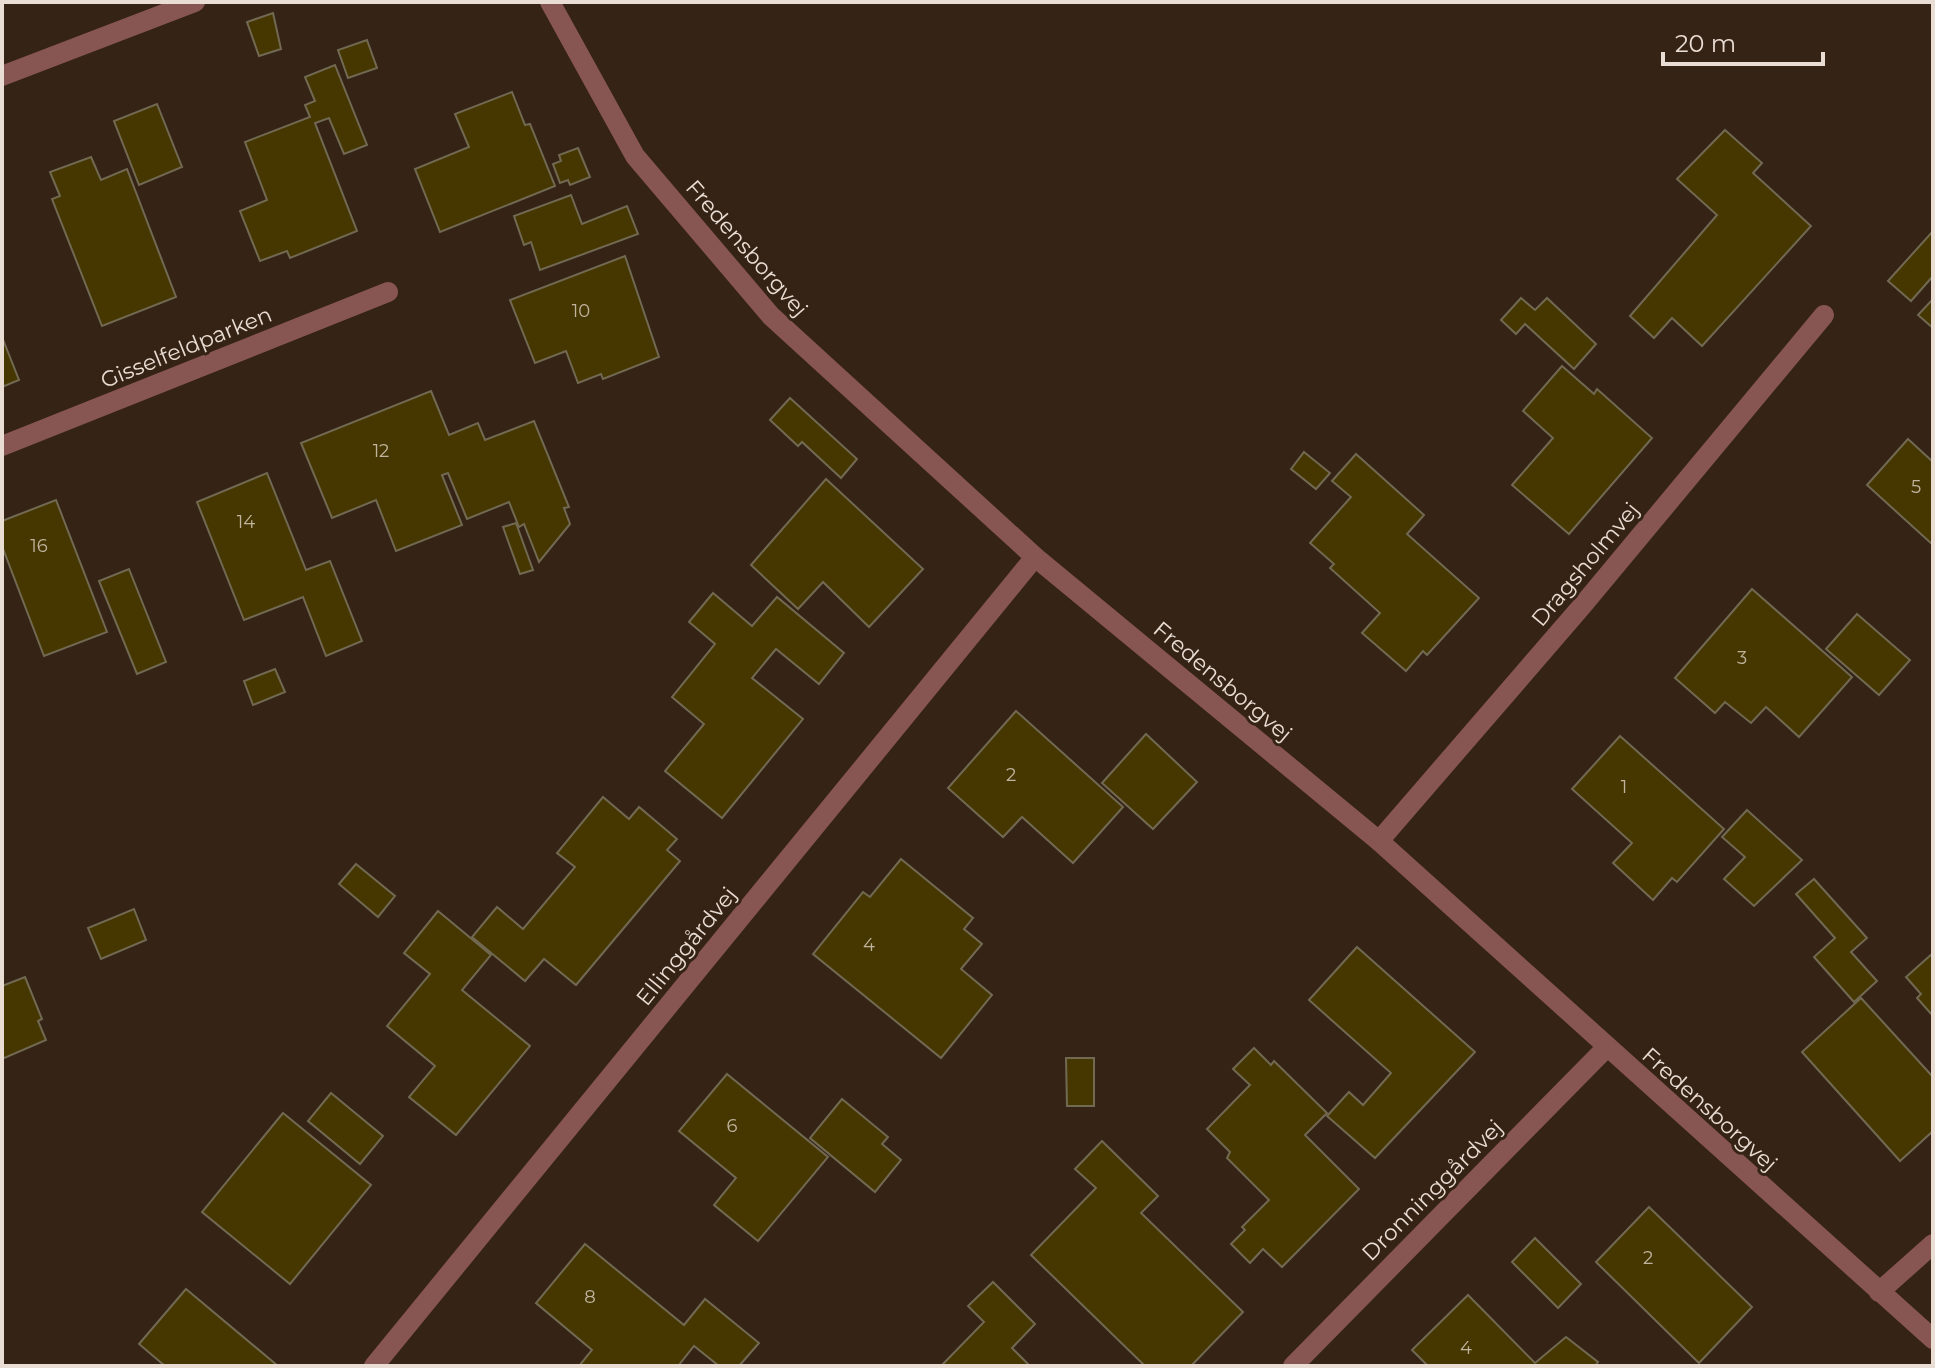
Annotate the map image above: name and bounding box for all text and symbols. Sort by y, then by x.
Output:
scale bar [1663,16,1823,66]
text: 20 m [1675,29,1736,58]
street label: Fredensborgvej [680,174,813,322]
house number: 10 [572,300,590,322]
street label: Gisselfeldparken [97,301,276,394]
house number: 12 [373,440,389,462]
house number: 5 [1911,476,1921,498]
street label: Dragsholmvej [1526,497,1645,632]
house number: 14 [237,511,255,533]
house number: 16 [30,535,48,557]
street label: Fredensborgvej [1148,616,1297,747]
house number: 3 [1737,647,1747,669]
house number: 2 [1006,764,1016,786]
house number: 1 [1621,776,1627,798]
street label: Ellinggårdvej [630,882,742,1011]
house number: 4 [863,934,875,956]
street label: Fredensborgvej [1637,1042,1783,1177]
street label: Dronninggårdvej [1356,1114,1509,1267]
house number: 6 [727,1115,738,1137]
house number: 2 [1643,1247,1653,1269]
house number: 8 [584,1286,596,1308]
house number: 4 [1460,1337,1472,1359]

